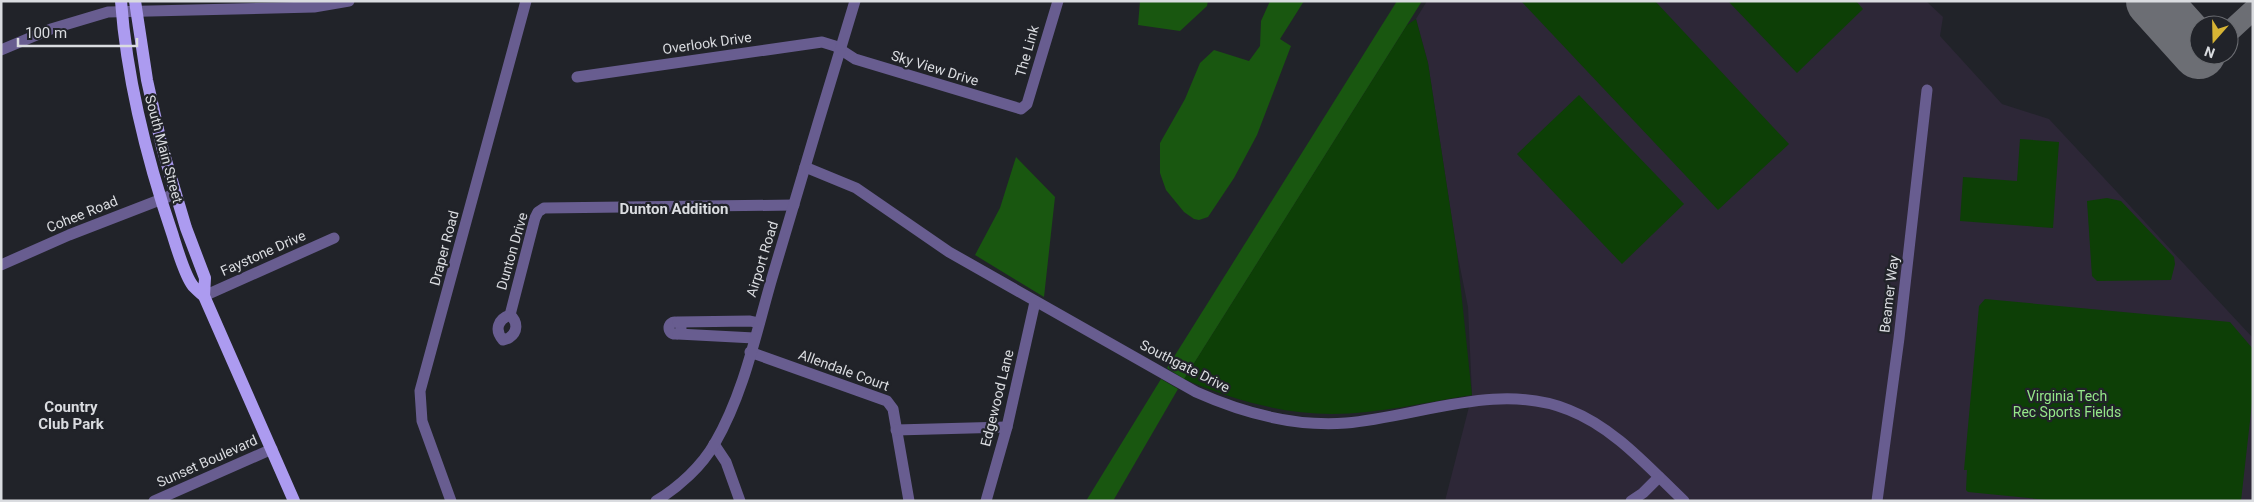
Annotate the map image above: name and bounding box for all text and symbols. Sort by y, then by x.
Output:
scale bar [18,15,136,47]
north arrow [2189,15,2239,65]
street label: The Link [1012,23,1042,79]
text: 100 m [25,24,67,42]
street label: Overlook Drive [661,29,753,57]
text: N [2202,43,2217,61]
street label: Sky View Drive [889,47,981,89]
street label: South Main Street [142,93,186,205]
street label: Cohee Road [44,192,120,236]
district label: Dunton Addition [620,200,728,218]
street label: Draper Road [426,209,462,287]
street label: Dunton Drive [493,210,531,292]
street label: Airport Road [743,219,781,299]
street label: Faystone Drive [218,227,308,279]
street label: Beamer Way [1876,254,1902,334]
street label: Southgate Drive [1137,336,1233,396]
street label: Allendale Court [796,346,892,394]
street label: Edgewood Lane [977,348,1017,448]
park label: Virginia Tech Rec Sports Fields [2013,388,2121,420]
district label: Country Club Park [38,398,105,433]
street label: Sunset Boulevard [154,432,260,490]

